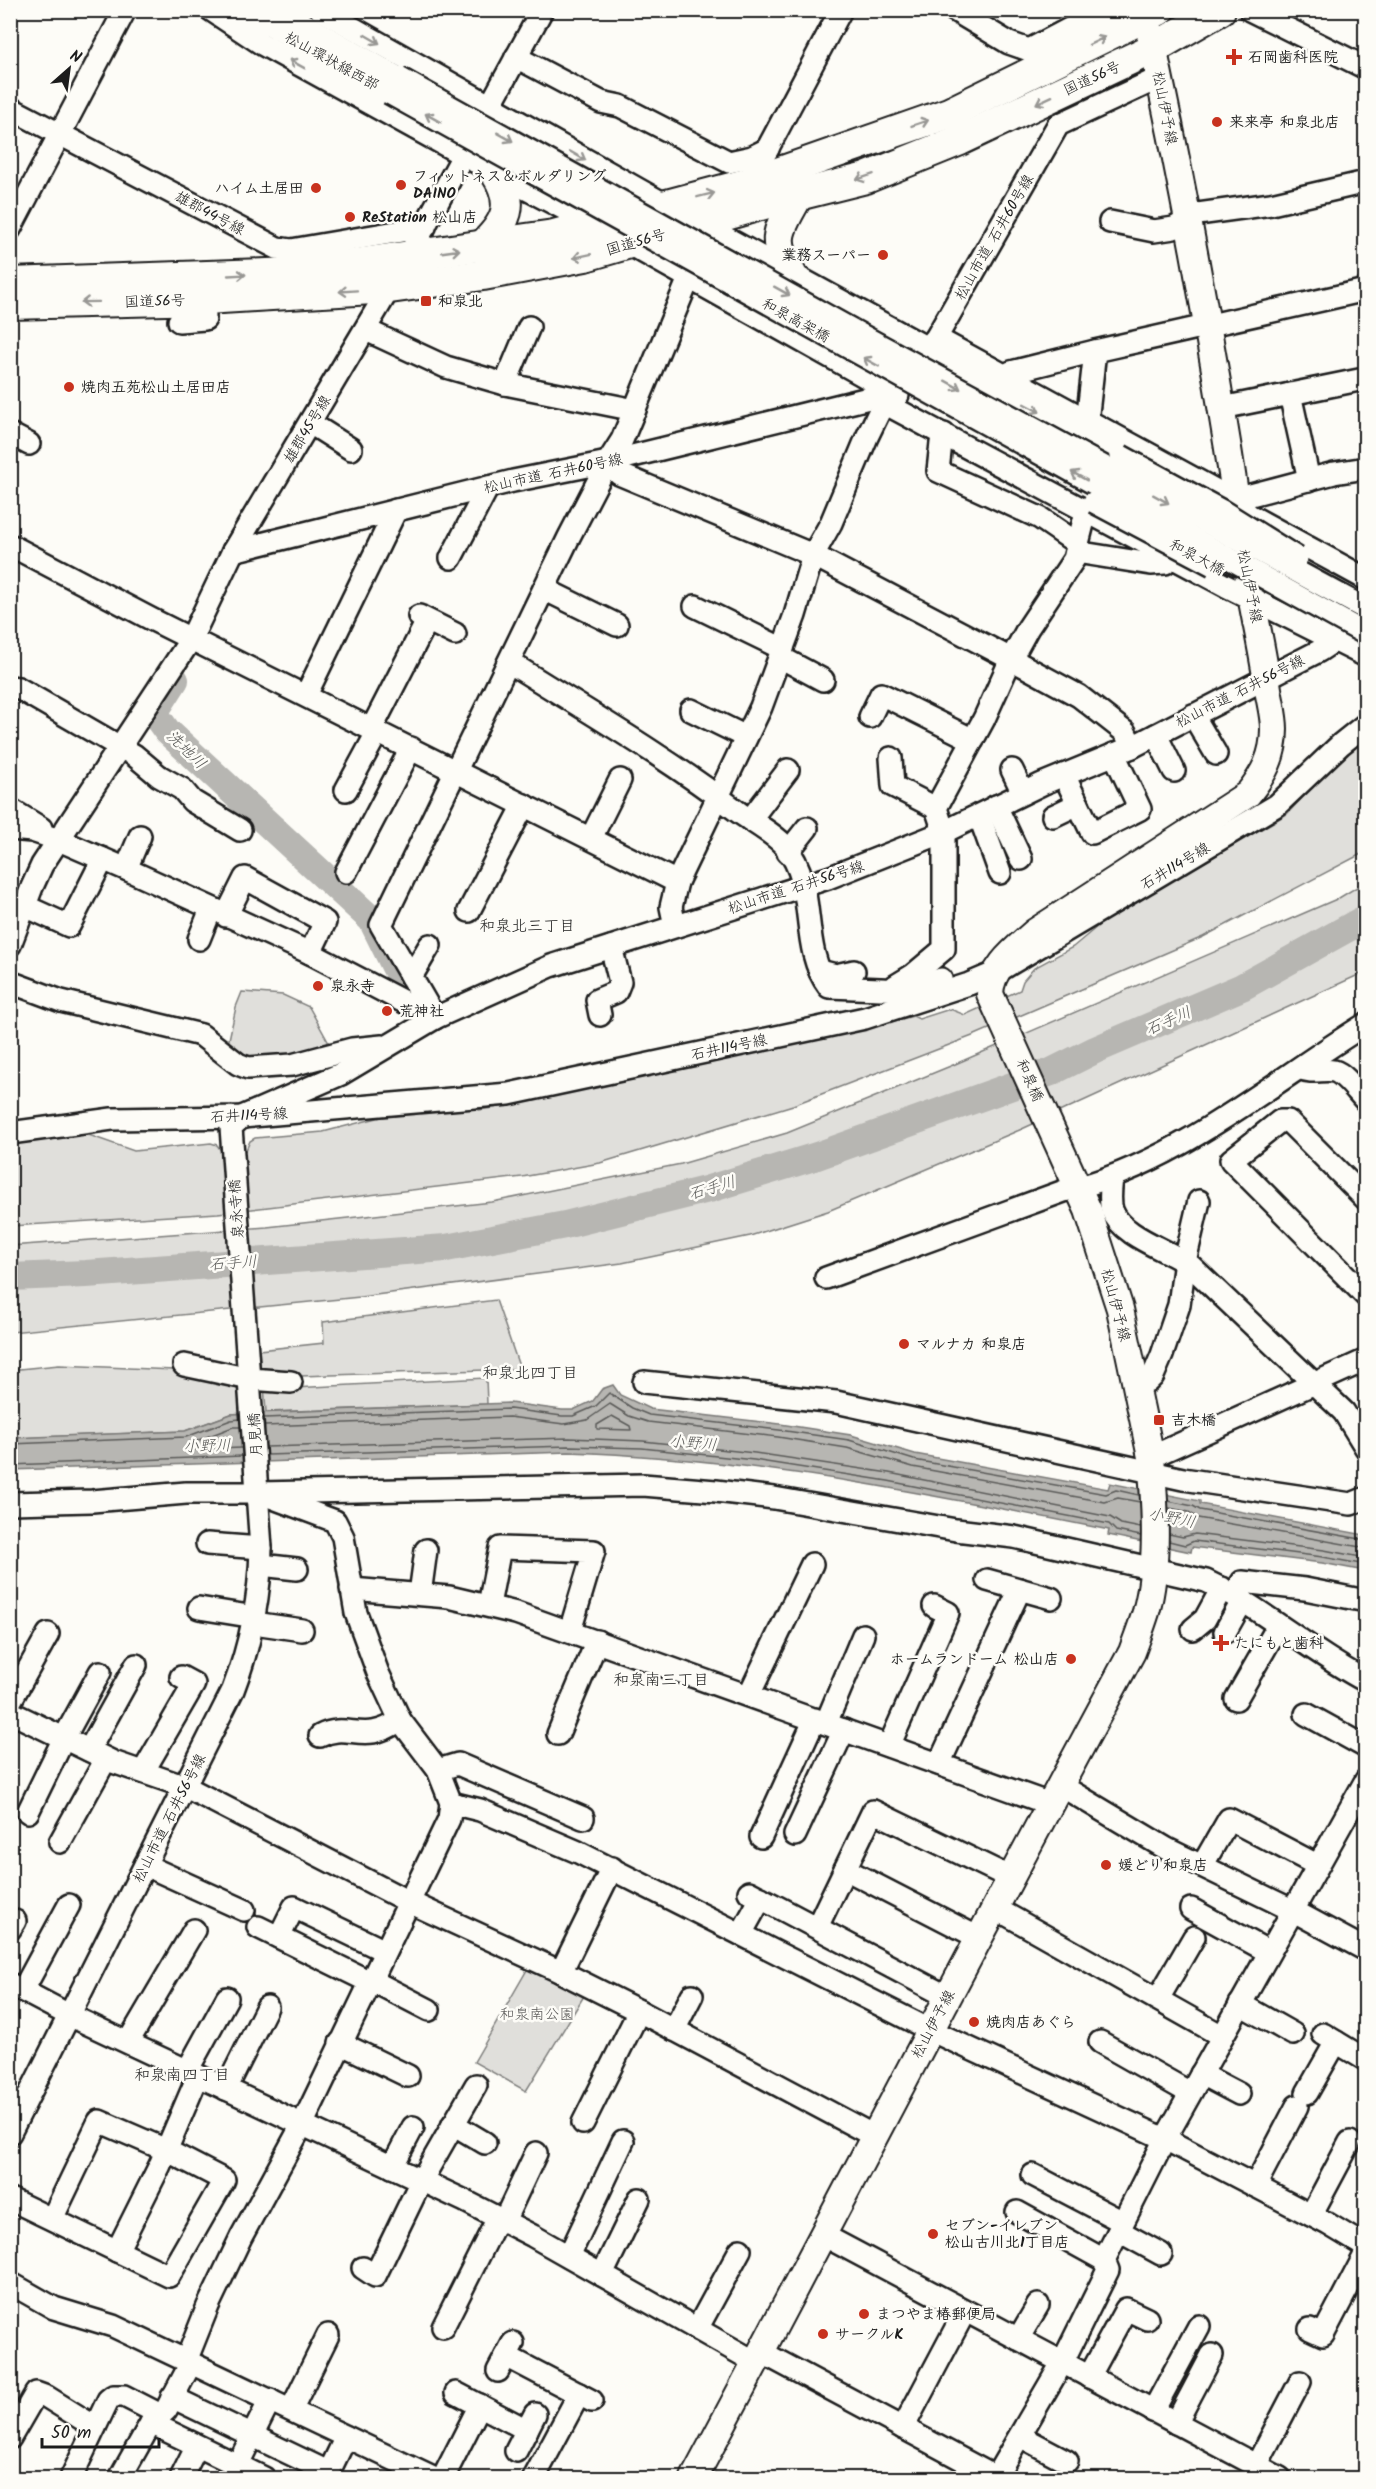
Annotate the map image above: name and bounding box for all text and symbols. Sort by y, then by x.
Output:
street label: 松山環状線西部 [280,26,383,98]
one-way arrow [363,34,380,46]
one-way arrow [1088,35,1106,47]
north arrow [39,39,99,99]
text: N [65,44,86,70]
place label: 石岡歯科医院 [1248,46,1338,70]
marker: 石岡歯科医院 [1225,48,1243,66]
street label: 国道56号 [1060,55,1125,103]
one-way arrow [289,58,307,69]
street label: 松山伊予線 [1145,69,1183,147]
one-way arrow [1036,95,1054,107]
one-way arrow [425,111,442,123]
place label: 来来亭 和泉北店 [1229,111,1340,135]
marker: 来来亭 和泉北店 [1210,115,1224,129]
one-way arrow [910,116,929,127]
one-way arrow [496,132,514,143]
one-way arrow [570,150,587,162]
place label: フィットネス＆ボルダリング DAINO [413,165,607,206]
street label: 松山市道 石井60号線 [949,170,1041,305]
one-way arrow [856,172,875,183]
place label: ハイム土居田 [215,177,304,201]
marker: フィットネス＆ボルダリング DAINO [394,178,408,192]
marker: ハイム土居田 [309,181,323,195]
street label: 雄郡44号線 [170,185,249,242]
one-way arrow [696,189,715,200]
place label: ReStation 松山店 [362,206,478,230]
marker: ReStation 松山店 [343,210,357,224]
street label: 国道56号 [603,223,669,263]
place label: 業務スーパー [782,244,871,268]
one-way arrow [441,246,461,257]
marker: 業務スーパー [876,248,890,262]
one-way arrow [573,251,592,263]
one-way arrow [226,270,246,281]
one-way arrow [338,285,358,296]
one-way arrow [773,285,790,297]
street label: 国道56号 [124,289,186,315]
place label: 和泉北 [438,290,483,314]
street label: 和泉高架橋 [757,292,834,350]
marker: 和泉北 [419,294,433,308]
one-way arrow [81,297,101,308]
one-way arrow [863,356,881,367]
place label: 焼肉五苑松山土居田店 [81,376,231,400]
one-way arrow [944,379,961,391]
marker: 焼肉五苑松山土居田店 [62,380,76,394]
street label: 雄郡45号線 [278,391,338,468]
one-way arrow [1023,403,1041,414]
street label: 松山市道 石井60号線 [481,447,625,500]
one-way arrow [1071,470,1089,481]
one-way arrow [1152,493,1169,505]
street label: 和泉大橋 [1164,533,1229,583]
street label: 松山伊予線 [1230,547,1268,625]
street label: 松山市道 石井56号線 [1172,649,1309,735]
water label: 洗地川 [160,724,212,776]
street label: 石井114号線 [1136,837,1215,897]
street label: 松山市道 石井56号線 [725,855,868,921]
district label: 和泉北三丁目 [479,914,575,939]
place label: 泉永寺 [330,975,375,999]
marker: 泉永寺 [311,979,325,993]
place label: 荒神社 [399,1000,444,1024]
water label: 石手川 [1142,1000,1196,1043]
marker: 荒神社 [380,1004,394,1018]
street label: 石井114号線 [689,1028,770,1068]
street label: 和泉橋 [1009,1055,1049,1106]
street label: 石井114号線 [210,1102,288,1130]
water label: 石手川 [686,1170,739,1207]
street label: 泉永寺橋 [223,1178,251,1240]
water label: 石手川 [208,1249,258,1278]
street label: 松山伊予線 [1094,1266,1136,1345]
place label: マルナカ 和泉店 [916,1333,1026,1357]
marker: マルナカ 和泉店 [897,1337,911,1351]
district label: 和泉北四丁目 [482,1361,578,1386]
place label: 吉木橋 [1171,1409,1216,1433]
street label: 月見橋 [242,1412,270,1458]
marker: 吉木橋 [1152,1413,1166,1427]
water label: 小野川 [668,1429,718,1458]
water label: 小野川 [183,1433,231,1460]
water label: 小野川 [1146,1502,1198,1535]
place label: たにもと歯科 [1234,1632,1324,1656]
marker: たにもと歯科 [1212,1634,1230,1652]
place label: ホームランドーム 松山店 [890,1648,1059,1672]
marker: ホームランドーム 松山店 [1064,1652,1078,1666]
district label: 和泉南三丁目 [613,1668,709,1693]
street label: 松山市道 石井56号線 [127,1750,213,1887]
place label: 媛どり和泉店 [1118,1854,1208,1878]
marker: 媛どり和泉店 [1099,1858,1113,1872]
street label: 松山伊予線 [906,1986,962,2063]
park label: 和泉南公園 [499,2003,575,2027]
place label: 焼肉店あぐら [986,2011,1076,2035]
marker: 焼肉店あぐら [967,2015,981,2029]
district label: 和泉南四丁目 [134,2063,230,2088]
place label: セブン-イレブン 松山古川北1丁目店 [945,2214,1070,2255]
marker: セブン-イレブン 松山古川北1丁目店 [926,2227,940,2241]
place label: まつやま椿郵便局 [876,2303,996,2327]
marker: まつやま椿郵便局 [857,2307,871,2321]
place label: サークルK [835,2323,903,2347]
marker: サークルK [816,2327,830,2341]
scale bar [42,2411,159,2449]
text: 50 m [51,2419,91,2448]

